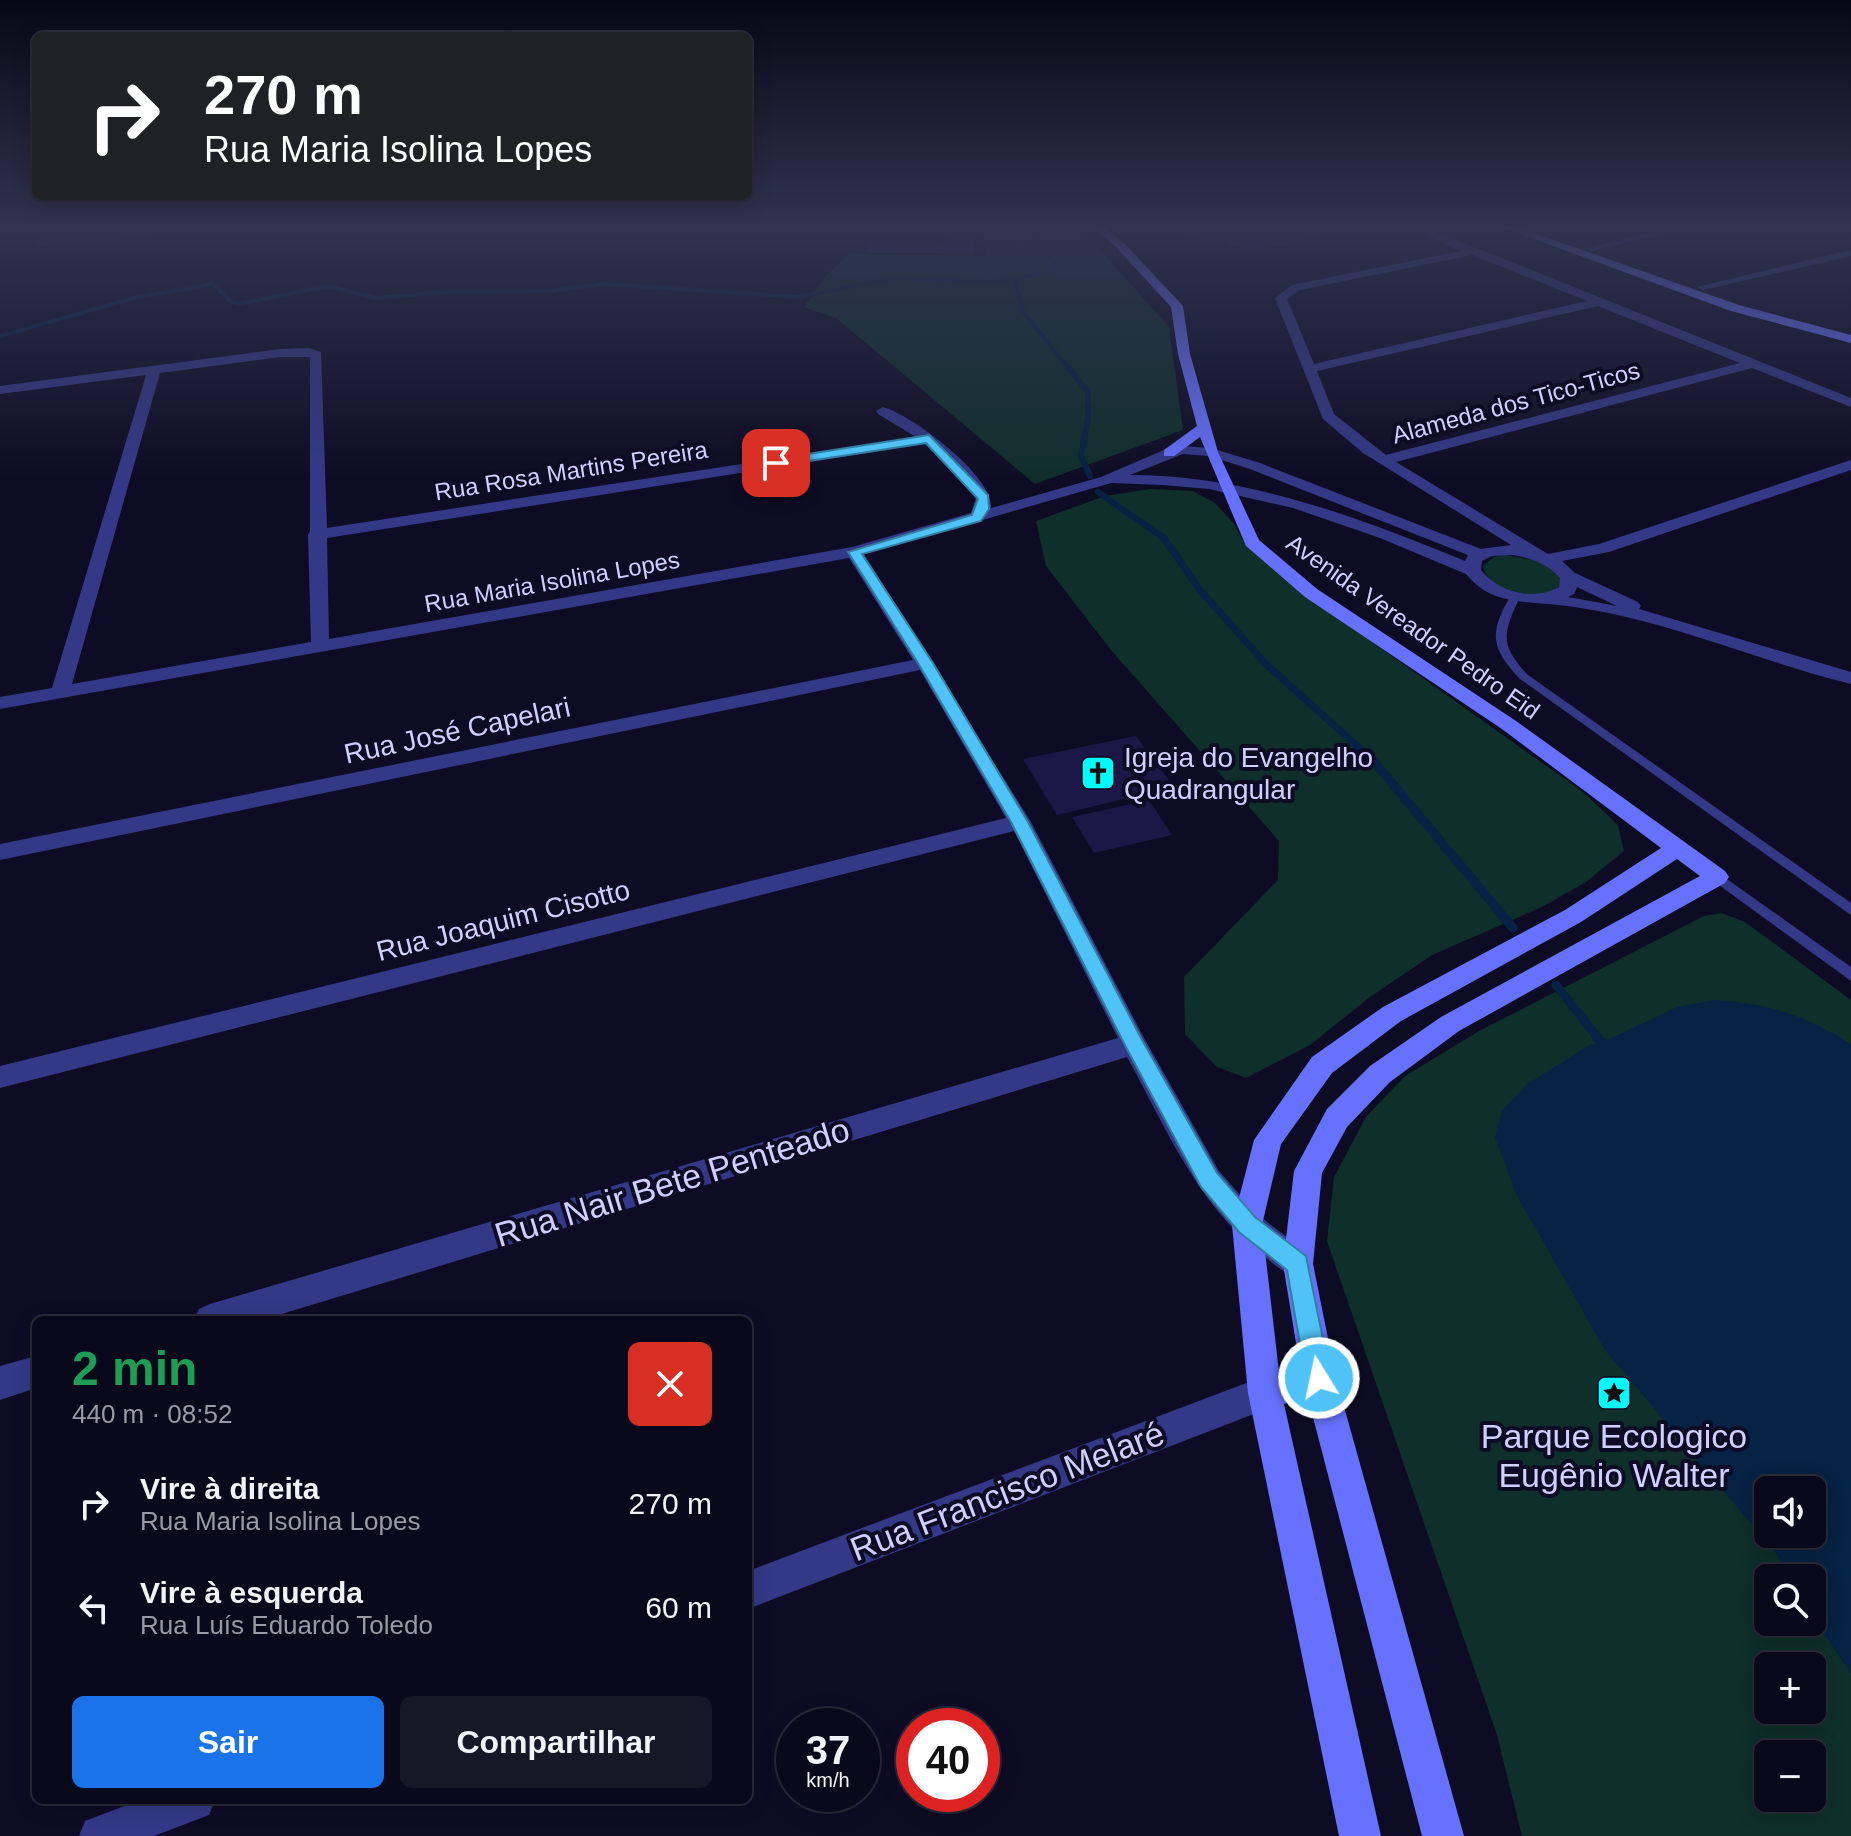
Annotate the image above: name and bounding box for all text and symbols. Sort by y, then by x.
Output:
text: 270 m [204,63,363,126]
icon: right [72,64,176,168]
text: Rua Maria Isolina Lopes [204,129,592,170]
street label: Alameda dos Tico-Ticos [1389,356,1643,449]
pin [742,429,810,497]
street label: Rua Rosa Martins Pereira [432,435,710,505]
icon: arrive [754,441,798,485]
street label: Avenida Vereador Pedro Eid [1282,529,1545,724]
street label: Rua Maria Isolina Lopes [422,546,682,617]
street label: Rua José Capelari [341,691,573,770]
place label: Igreja do Evangelho Quadrangular [1124,742,1373,805]
church icon: Igreja do Evangelho Quadrangular [1079,754,1117,792]
street label: Rua Joaquim Cisotto [373,874,633,967]
street label: Rua Nair Bete Penteado [490,1110,854,1254]
position arrow [1277,1336,1361,1420]
text: 2 min [72,1342,197,1395]
button: close [628,1342,712,1426]
place icon: Parque Ecologico Eugênio Walter [1595,1374,1633,1412]
text: 440 m · 08:52 [72,1399,232,1429]
street label: Rua Francisco Melaré [845,1414,1169,1568]
place label: Parque Ecologico Eugênio Walter [1481,1417,1747,1494]
text: Vire à direita [140,1472,320,1505]
map controls [1754,1476,1826,1812]
button: sound [1754,1476,1826,1548]
icon: right [72,1482,116,1526]
text: 270 m [629,1487,712,1520]
text: Rua Maria Isolina Lopes [140,1506,420,1536]
button: search [1754,1564,1826,1636]
text: Vire à esquerda [140,1576,363,1609]
icon: left [72,1586,116,1630]
text: 60 m [645,1591,712,1624]
text: Rua Luís Eduardo Toledo [140,1610,433,1640]
button: + [1754,1652,1826,1724]
button: Sair [72,1696,384,1788]
button: Compartilhar [400,1696,712,1788]
speed limit sign: 40 [896,1708,1000,1812]
text: 37 [806,1728,850,1772]
button: − [1754,1740,1826,1812]
text: km/h [806,1769,850,1791]

